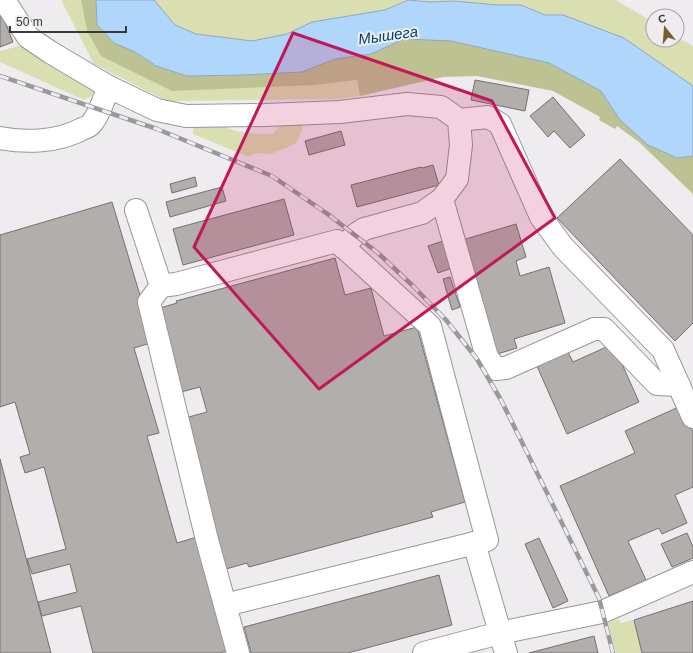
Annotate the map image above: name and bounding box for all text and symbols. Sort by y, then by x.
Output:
scale bar [10,8,126,34]
north arrow [645,8,685,48]
text: С [657,12,668,25]
text: 50 m [16,15,43,29]
water label: Мышега [357,22,419,48]

